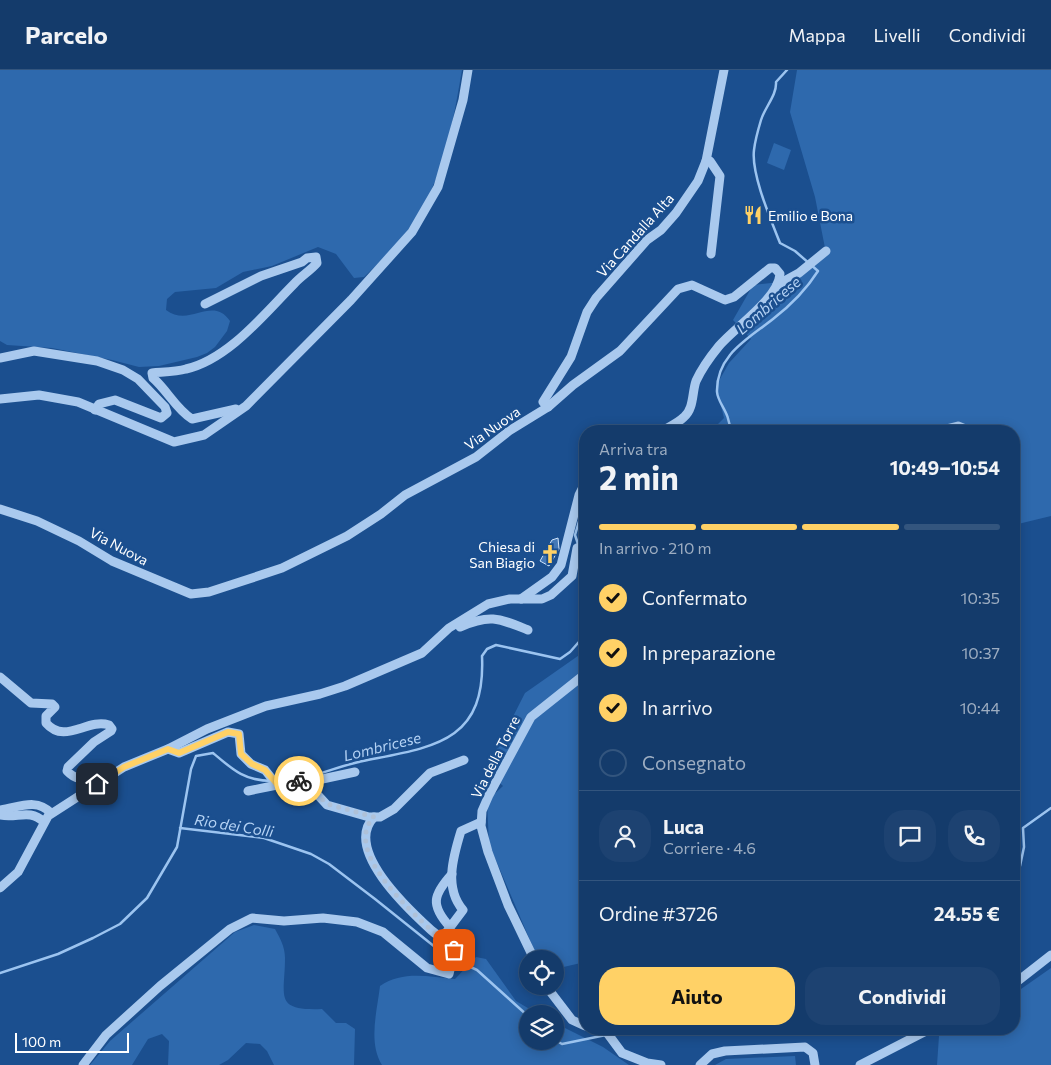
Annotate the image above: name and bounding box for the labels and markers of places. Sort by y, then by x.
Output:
restaurant icon: Emilio e Bona [742,204,764,226]
place label: Emilio e Bona [768,207,853,224]
place label: Chiesa di San Biagio [469,538,535,571]
church icon: Chiesa di San Biagio [539,543,561,565]
pin [76,763,118,805]
pin [433,929,475,971]

